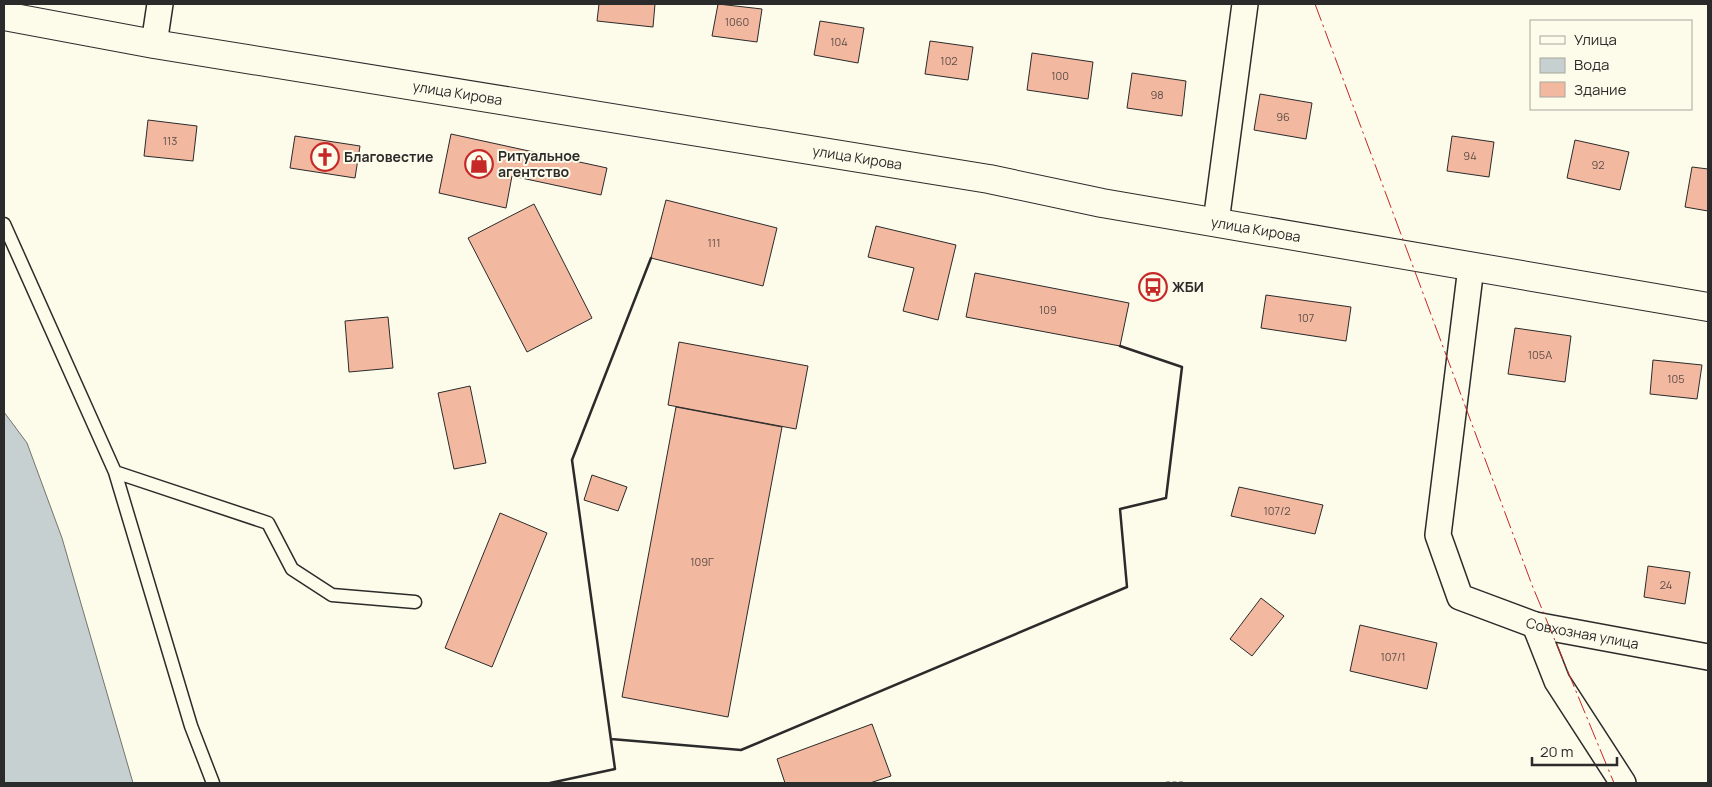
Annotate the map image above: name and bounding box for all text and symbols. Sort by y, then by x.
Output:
house number: 1060 [725,14,749,29]
legend [1530,20,1692,110]
text: Улица [1574,29,1617,50]
house number: 104 [830,34,848,49]
house number: 102 [940,53,958,68]
text: Вода [1574,54,1609,75]
house number: 100 [1051,68,1069,83]
street label: улица Кирова [411,76,504,109]
text: Здание [1574,79,1627,100]
house number: 98 [1150,87,1164,102]
house number: 96 [1276,109,1290,124]
house number: 113 [163,133,177,148]
street label: улица Кирова [811,141,904,174]
church icon: Благовестие [310,142,340,172]
place label: Ритуальное агентство [498,146,580,181]
place label: Благовестие [344,147,433,166]
house number: 94 [1463,148,1477,163]
shop icon: Ритуальное агентство [464,149,494,179]
house number: 92 [1591,157,1605,172]
street label: улица Кирова [1210,212,1302,246]
house number: 111 [708,235,720,250]
bus stop icon: ЖБИ [1138,272,1168,302]
place label: ЖБИ [1172,277,1204,296]
house number: 109 [1039,302,1057,317]
house number: 107 [1298,310,1314,325]
house number: 105А [1528,347,1552,362]
house number: 105 [1667,371,1685,386]
house number: 107/2 [1263,503,1291,518]
house number: 109Г [690,554,714,569]
house number: 24 [1660,577,1672,592]
street label: Совхозная улица [1523,612,1640,653]
house number: 107/1 [1380,649,1406,664]
scale bar [1532,734,1617,766]
text: 20 m [1540,741,1573,762]

